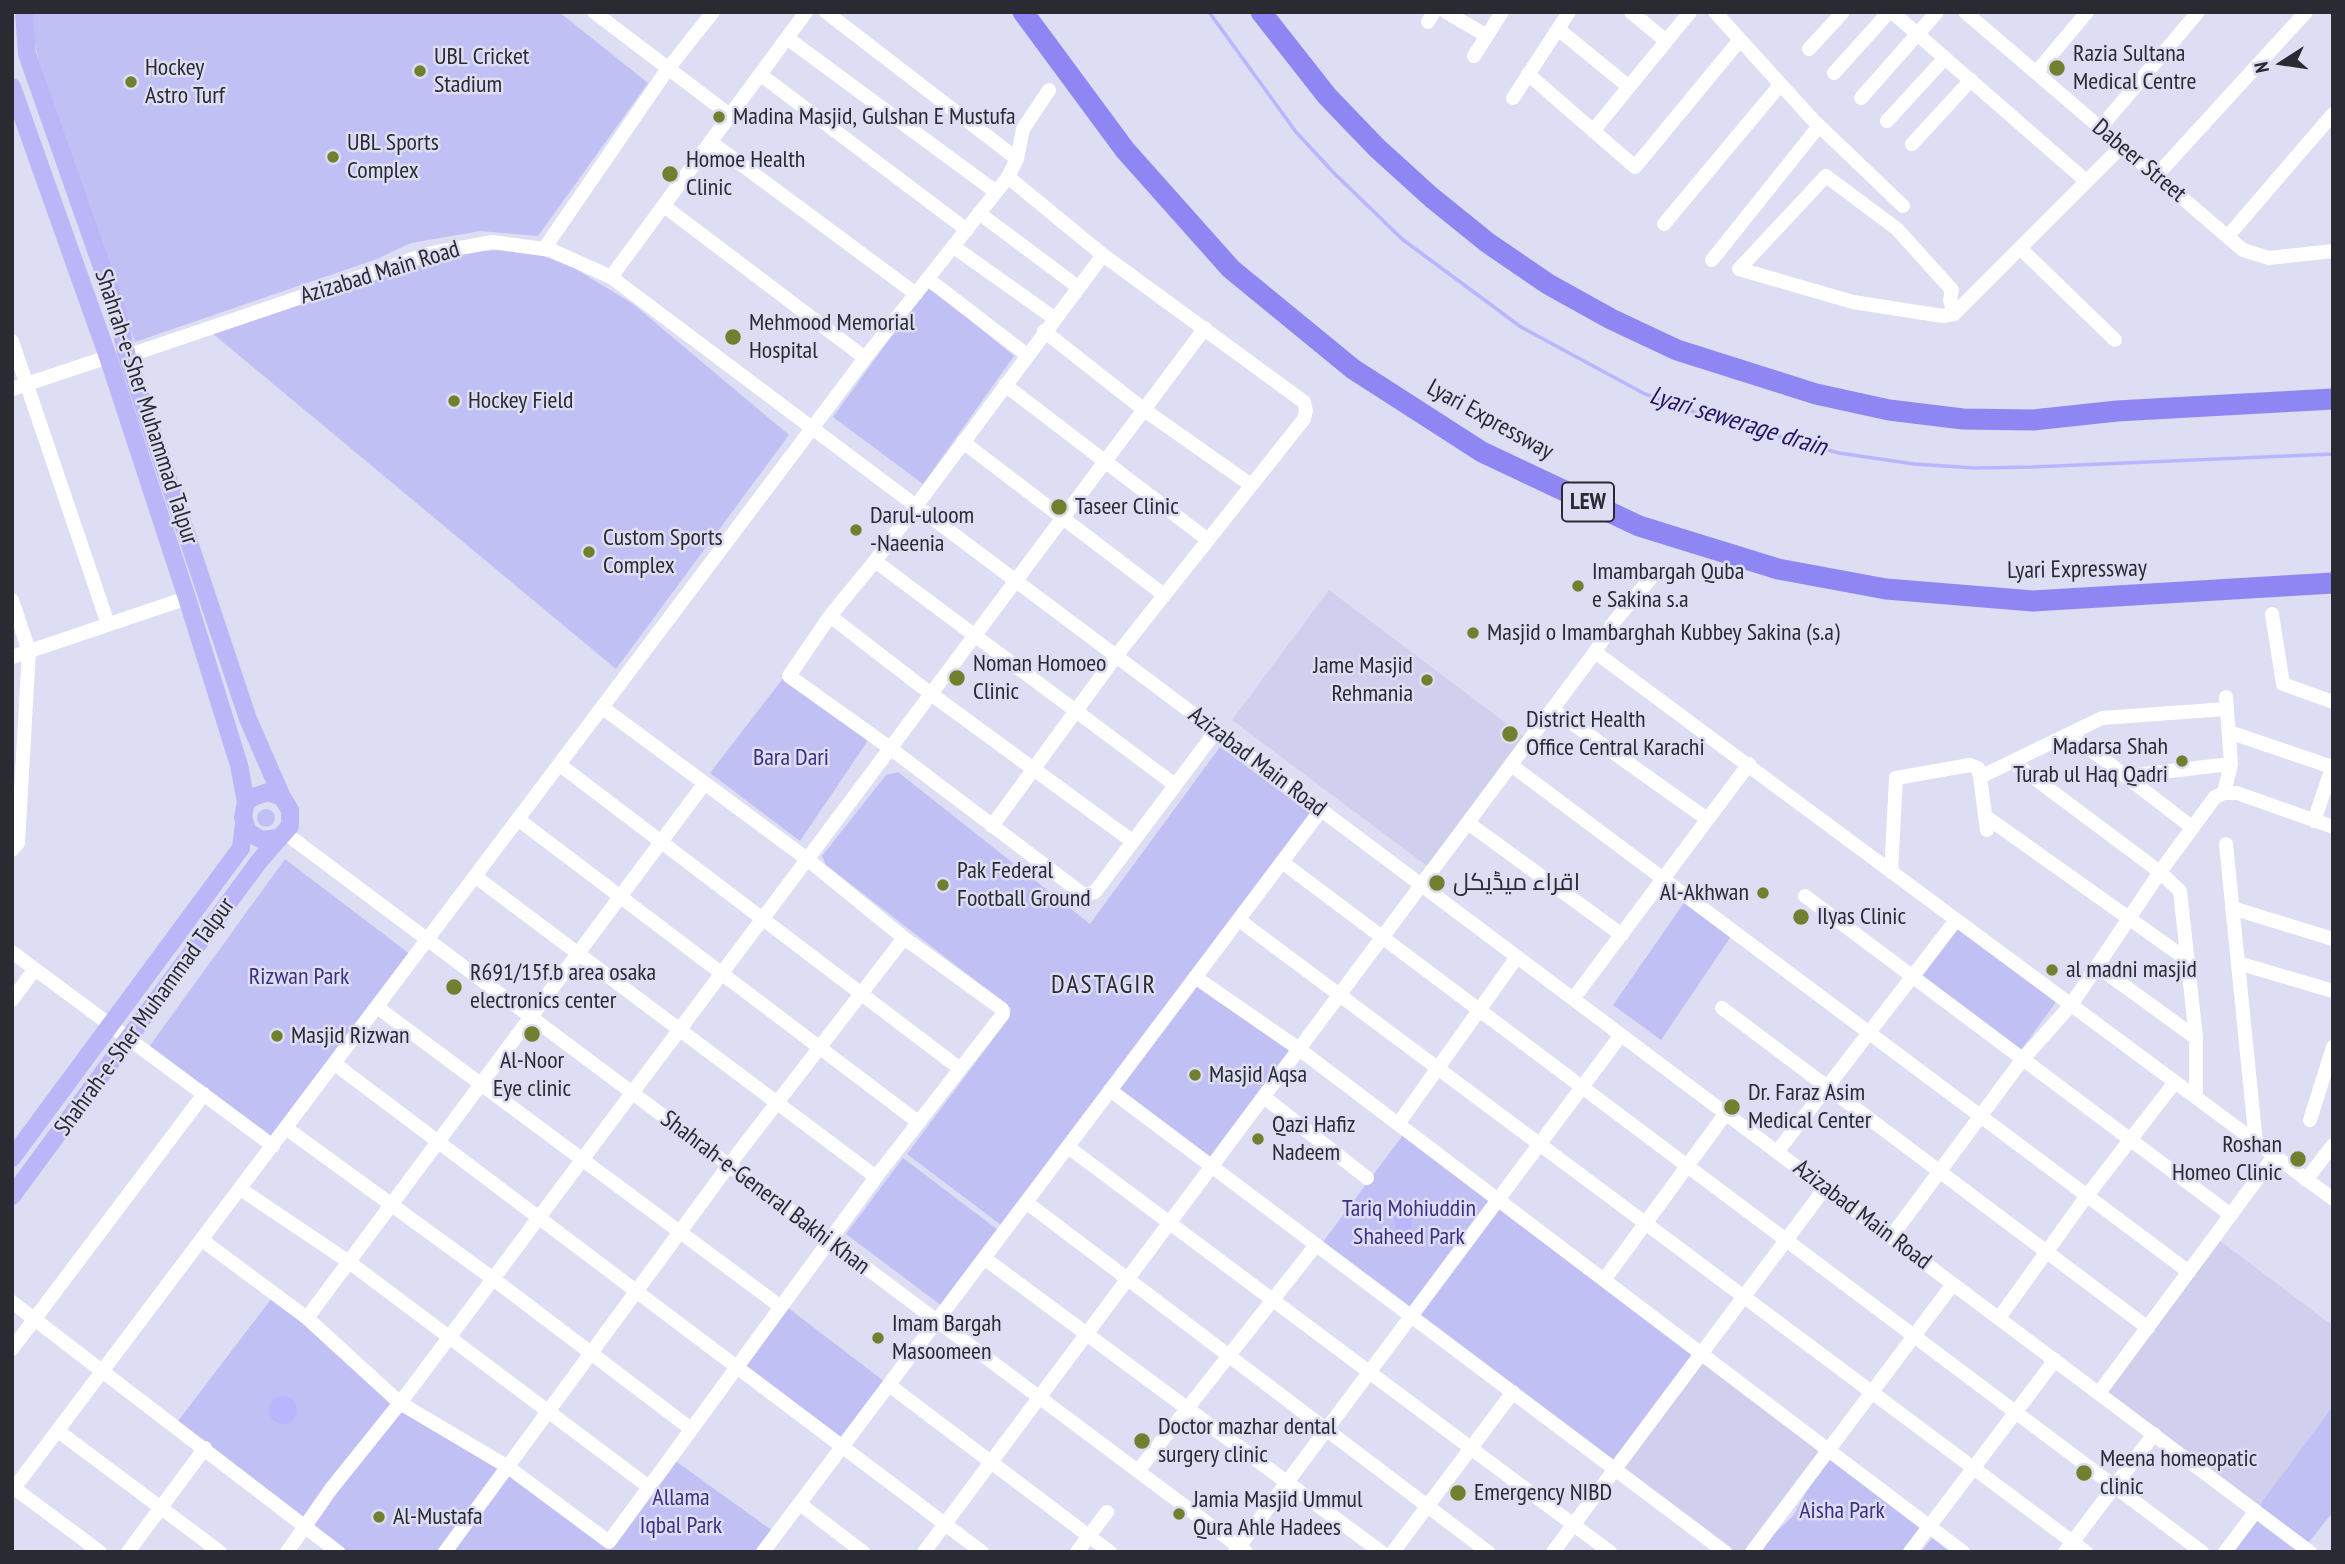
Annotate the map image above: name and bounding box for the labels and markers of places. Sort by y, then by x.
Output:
place label: Razia Sultana Medical Centre [2073,40,2196,96]
place label: UBL Cricket Stadium [434,43,529,99]
place label: Hockey Astro Turf [145,54,225,110]
marker: Razia Sultana Medical Centre [2047,58,2067,78]
marker: UBL Cricket Stadium [412,63,428,79]
marker: Hockey Astro Turf [123,74,139,90]
place label: Madina Masjid, Gulshan E Mustufa [733,103,1016,131]
marker: Madina Masjid, Gulshan E Mustufa [711,109,727,125]
place label: UBL Sports Complex [347,129,439,185]
place label: Homoe Health Clinic [686,146,805,202]
marker: UBL Sports Complex [325,149,341,165]
marker: Homoe Health Clinic [660,164,680,184]
place label: Mehmood Memorial Hospital [749,309,915,365]
marker: Mehmood Memorial Hospital [723,327,743,347]
place label: Hockey Field [468,387,573,415]
marker: Hockey Field [446,393,462,409]
place label: Taseer Clinic [1075,493,1179,521]
marker: Taseer Clinic [1049,497,1069,517]
place label: Darul-uloom -Naeenia [870,502,974,558]
marker: Darul-uloom -Naeenia [848,522,864,538]
place label: Custom Sports Complex [603,524,723,580]
marker: Custom Sports Complex [581,544,597,560]
place label: Imambargah Quba e Sakina s.a [1592,558,1744,614]
marker: Imambargah Quba e Sakina s.a [1570,578,1586,594]
place label: Masjid o Imambarghah Kubbey Sakina (s.a) [1487,619,1839,647]
marker: Masjid o Imambarghah Kubbey Sakina (s.a) [1465,625,1481,641]
place label: Noman Homoeo Clinic [973,650,1106,706]
place label: Jame Masjid Rehmania [1313,652,1413,708]
marker: Noman Homoeo Clinic [947,668,967,688]
marker: Jame Masjid Rehmania [1419,672,1435,688]
place label: District Health Office Central Karachi [1526,706,1705,762]
marker: District Health Office Central Karachi [1500,724,1520,744]
place label: Madarsa Shah Turab ul Haq Qadri [2013,733,2168,789]
marker: Madarsa Shah Turab ul Haq Qadri [2174,753,2190,769]
place label: Pak Federal Football Ground [957,857,1091,913]
place label: اقراء میڈیکل [1453,869,1580,897]
marker: اقراء میڈیکل [1427,873,1447,893]
marker: Pak Federal Football Ground [935,877,951,893]
place label: Al-Akhwan [1660,879,1749,907]
marker: Al-Akhwan [1755,885,1771,901]
place label: Ilyas Clinic [1817,903,1906,931]
marker: Ilyas Clinic [1791,907,1811,927]
place label: al madni masjid [2066,956,2197,984]
place label: R691/15f.b area osaka electronics center [470,959,656,1015]
marker: al madni masjid [2044,962,2060,978]
marker: R691/15f.b area osaka electronics center [444,977,464,997]
place label: Masjid Rizwan [291,1022,410,1050]
marker: Al-Noor Eye clinic [522,1024,542,1044]
marker: Masjid Rizwan [269,1028,285,1044]
place label: Al-Noor Eye clinic [493,1047,571,1103]
place label: Masjid Aqsa [1209,1061,1307,1089]
marker: Masjid Aqsa [1187,1067,1203,1083]
place label: Dr. Faraz Asim Medical Center [1748,1079,1871,1135]
marker: Dr. Faraz Asim Medical Center [1722,1097,1742,1117]
place label: Qazi Hafiz Nadeem [1272,1111,1355,1167]
marker: Qazi Hafiz Nadeem [1250,1131,1266,1147]
place label: Roshan Homeo Clinic [2172,1131,2282,1187]
marker: Roshan Homeo Clinic [2288,1149,2308,1169]
place label: Imam Bargah Masoomeen [892,1310,1002,1366]
marker: Imam Bargah Masoomeen [870,1330,886,1346]
place label: Doctor mazhar dental surgery clinic [1158,1413,1336,1469]
marker: Doctor mazhar dental surgery clinic [1132,1431,1152,1451]
place label: Meena homeopatic clinic [2100,1445,2257,1501]
marker: Meena homeopatic clinic [2074,1463,2094,1483]
place label: Emergency NIBD [1474,1479,1612,1507]
marker: Emergency NIBD [1448,1483,1468,1503]
place label: Jamia Masjid Ummul Qura Ahle Hadees [1193,1486,1363,1542]
place label: Al-Mustafa [393,1503,483,1531]
marker: Jamia Masjid Ummul Qura Ahle Hadees [1171,1506,1187,1522]
marker: Al-Mustafa [371,1509,387,1525]

